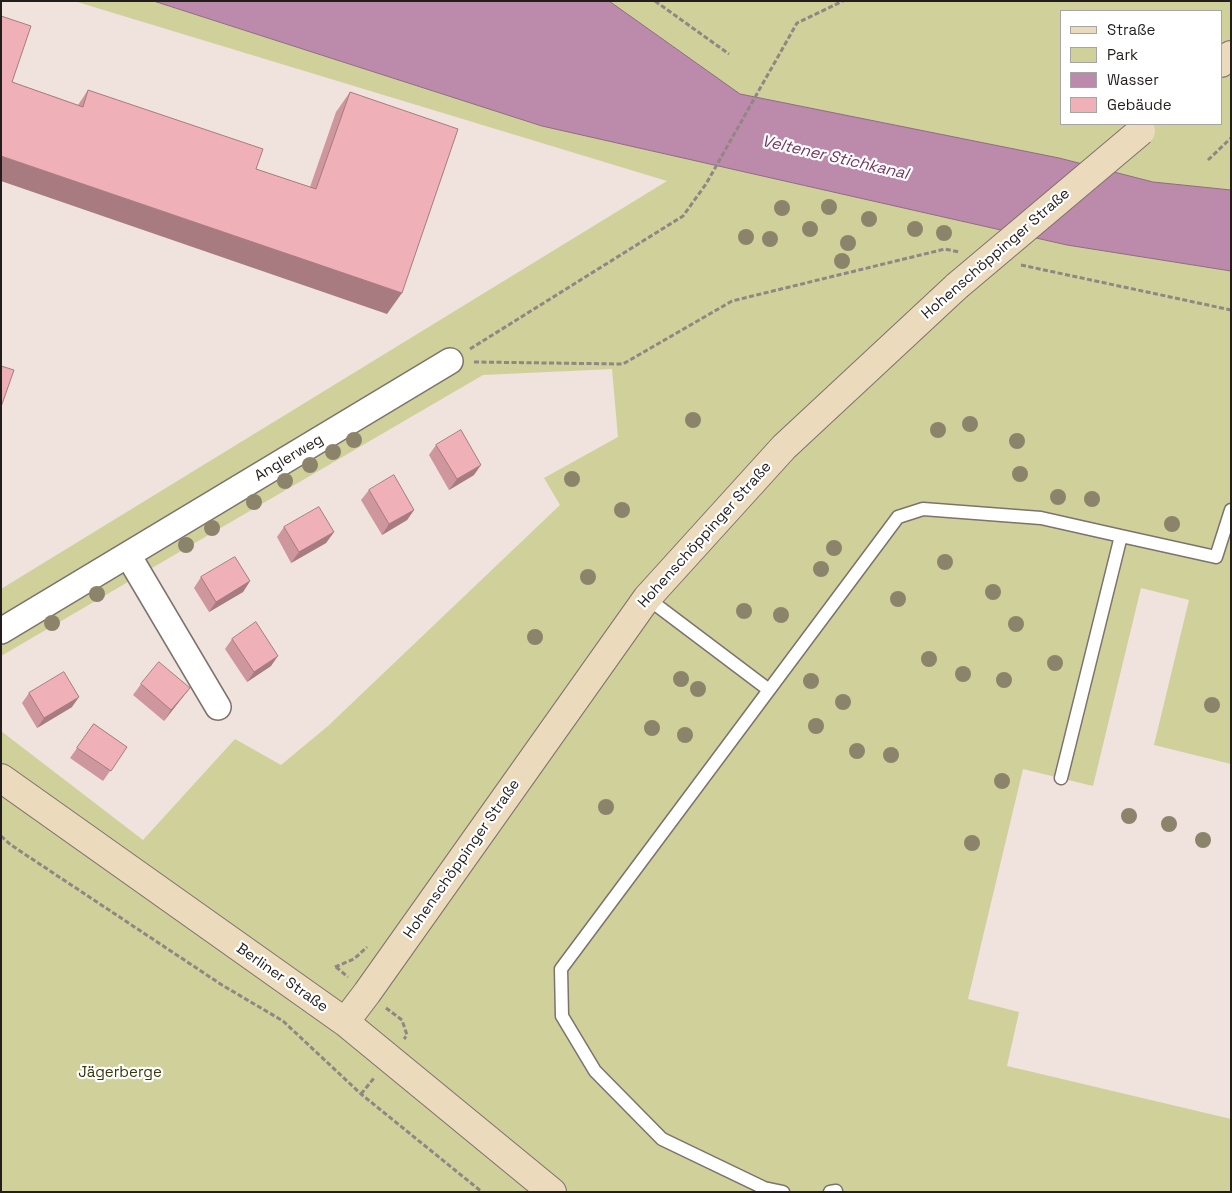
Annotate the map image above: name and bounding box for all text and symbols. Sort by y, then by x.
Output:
legend [1060,10,1222,125]
text: Straße [1107,20,1155,39]
text: Park [1107,45,1138,64]
text: Wasser [1107,70,1159,89]
text: Gebäude [1107,95,1172,114]
water label: Veltener Stichkanal [760,132,910,184]
street label: Hohenschöppinger Straße [918,185,1074,323]
street label: Anglerweg [251,430,327,486]
street label: Hohenschöppinger Straße [635,458,775,612]
street label: Hohenschöppinger Straße [400,776,524,942]
street label: Berliner Straße [233,940,331,1016]
park label: Jägerberge [78,1064,162,1082]

